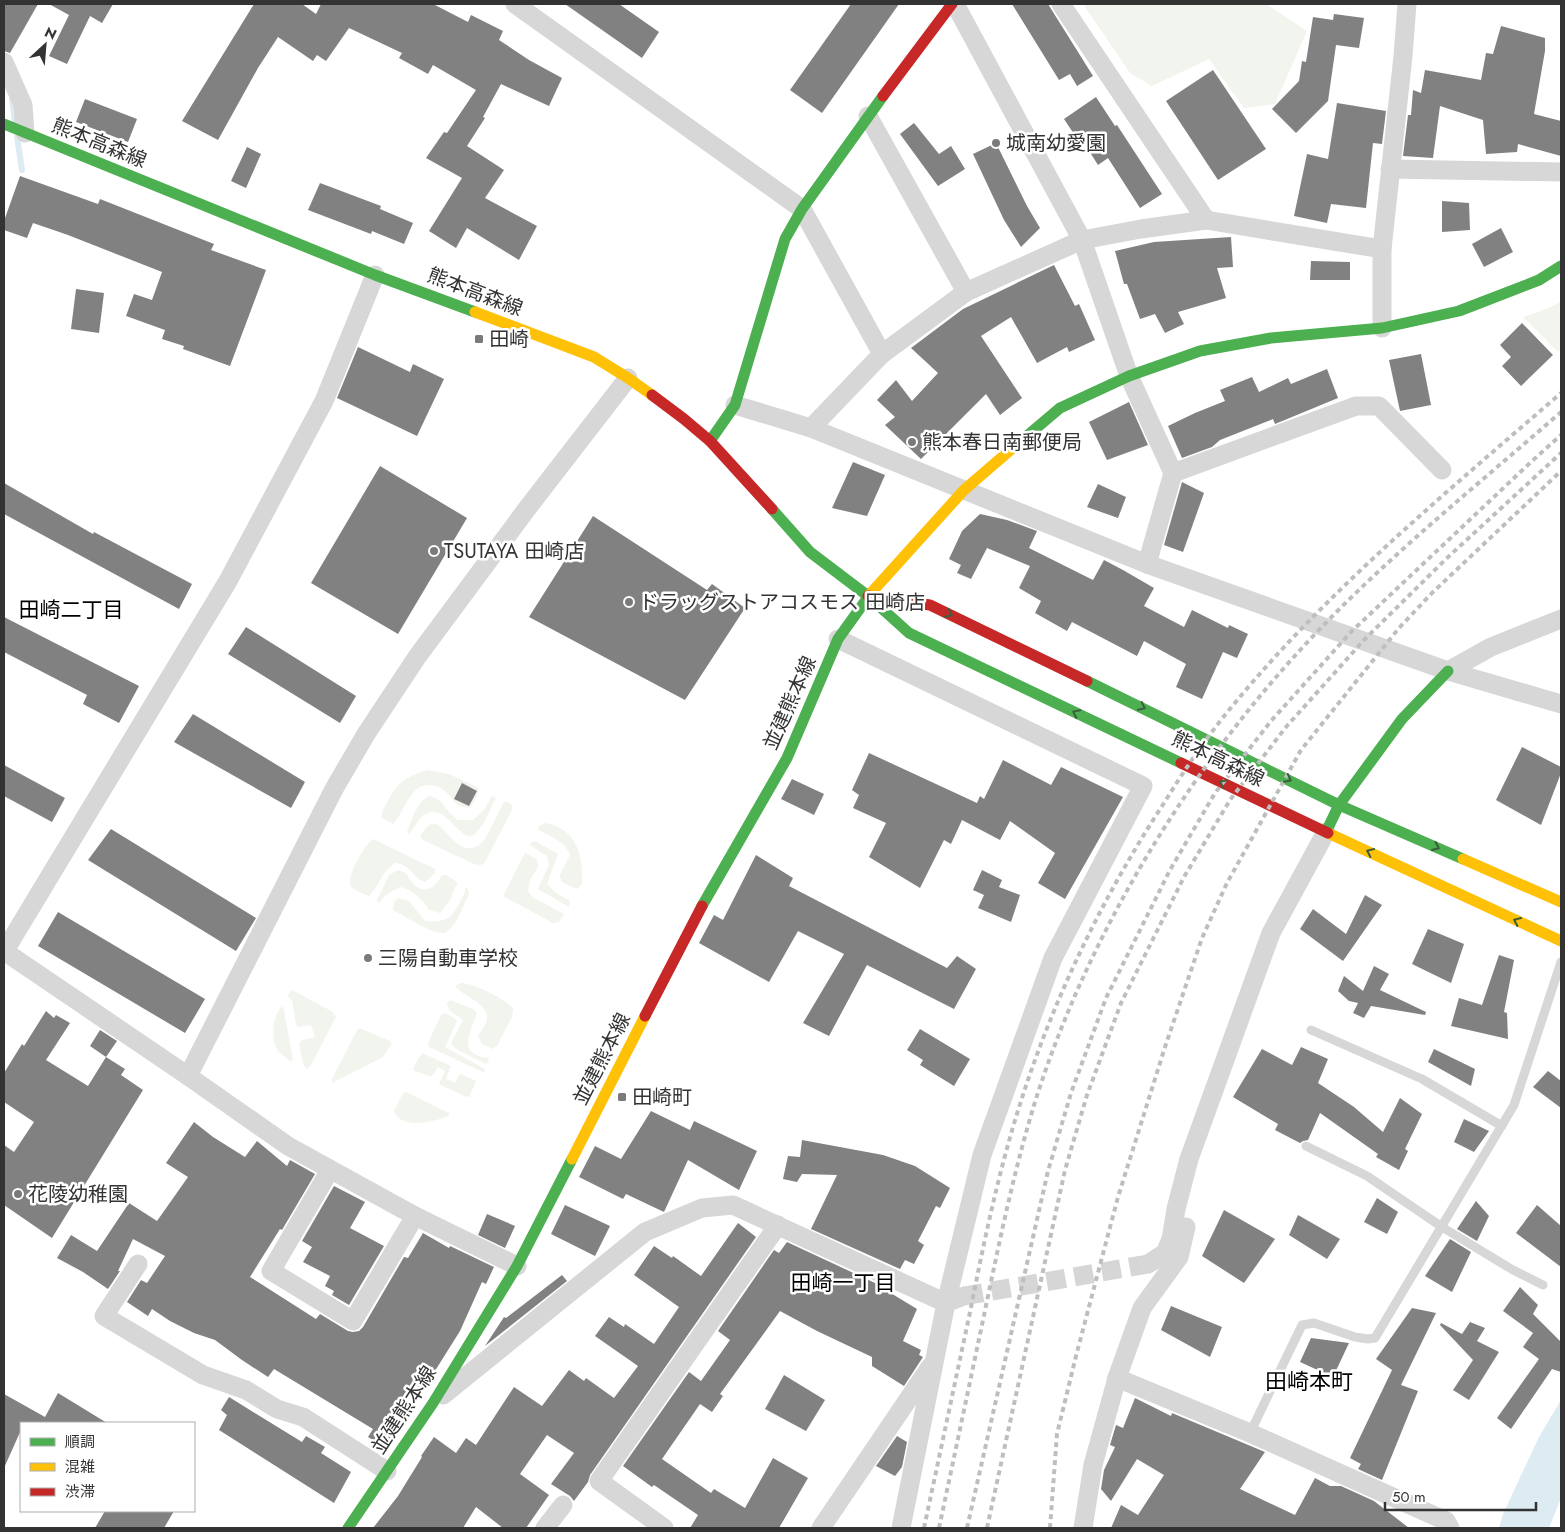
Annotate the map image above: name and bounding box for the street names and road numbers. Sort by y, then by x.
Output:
street label: 熊本高森線 [47,111,151,175]
street label: 熊本高森線 [423,261,527,323]
street label: 並建熊本線 [756,651,824,755]
street label: 熊本高森線 [1167,724,1269,794]
street label: 並建熊本線 [566,1008,638,1110]
street label: 並建熊本線 [365,1360,443,1460]

